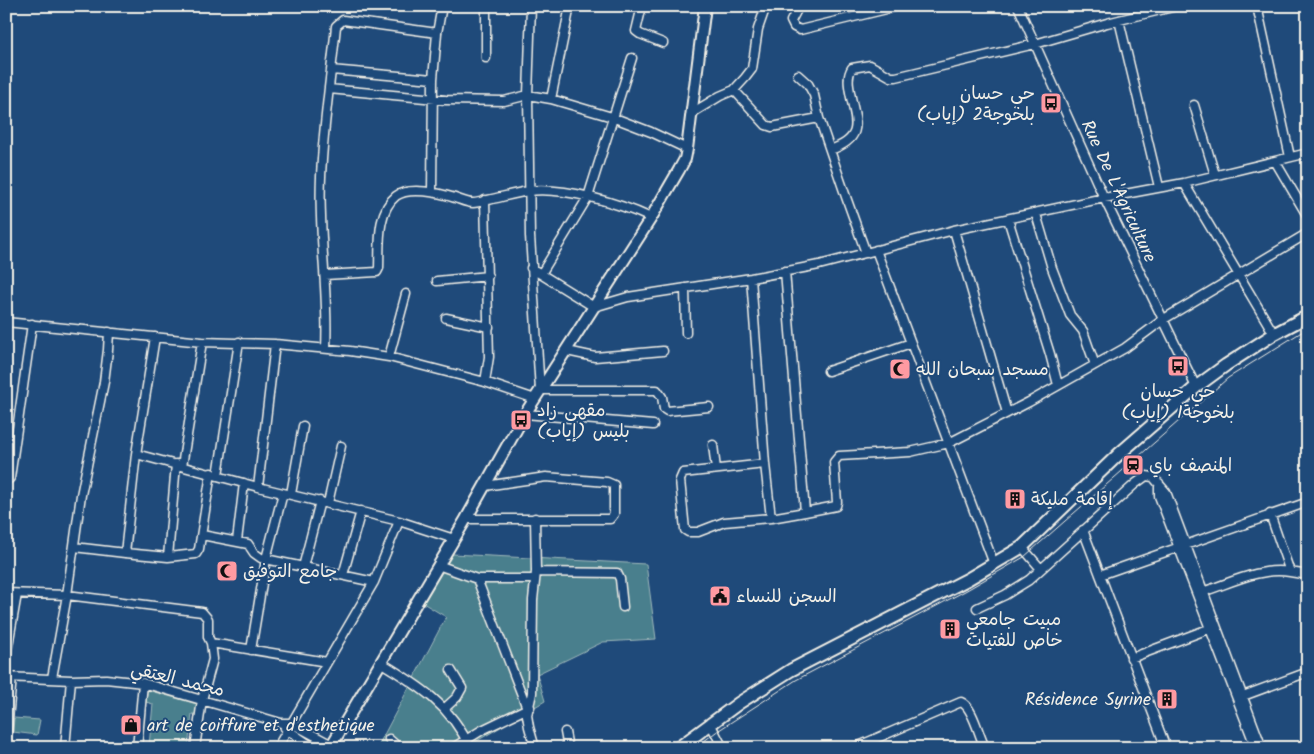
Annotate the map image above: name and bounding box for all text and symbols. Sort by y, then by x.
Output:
place label: حي حسان بلخوجة2 (إياب) [917,80,1035,130]
bus stop icon: حي حسان بلخوجة2 (إياب) [1039,91,1063,115]
street label: Rue De L'Agriculture [1072,116,1163,268]
bus stop icon: حي حسان بلخوجة1 (إياب) [1166,354,1190,378]
place label: مسجد سبحان الله [916,356,1049,385]
mosque icon: مسجد سبحان الله [888,357,912,381]
place label: حي حسان بلخوجة1 (إياب) [1121,378,1235,428]
place label: مقهى زاد بليس (إياب) [537,397,630,447]
bus stop icon: مقهى زاد بليس (إياب) [509,408,533,432]
place label: المنصف باي [1149,452,1232,481]
station icon: المنصف باي [1121,453,1145,477]
place label: إقامة مليكة [1031,486,1113,515]
building icon: إقامة مليكة [1003,487,1027,511]
place label: جامع التوفيق [243,558,337,587]
mosque icon: جامع التوفيق [215,559,239,583]
place label: السجن للنساء [736,583,837,612]
public building icon: السجن للنساء [708,584,732,608]
place label: مبيت جامعي خاص للفتيات [966,606,1063,656]
building icon: مبيت جامعي خاص للفتيات [938,617,962,641]
street label: محمد العتقي [128,655,227,706]
place label: Résidence Syrine [1025,686,1151,715]
building icon: Résidence Syrine [1155,687,1179,711]
place label: art de coiffure et d'esthetique [147,712,375,741]
shop icon: art de coiffure et d'esthetique [119,713,143,737]

